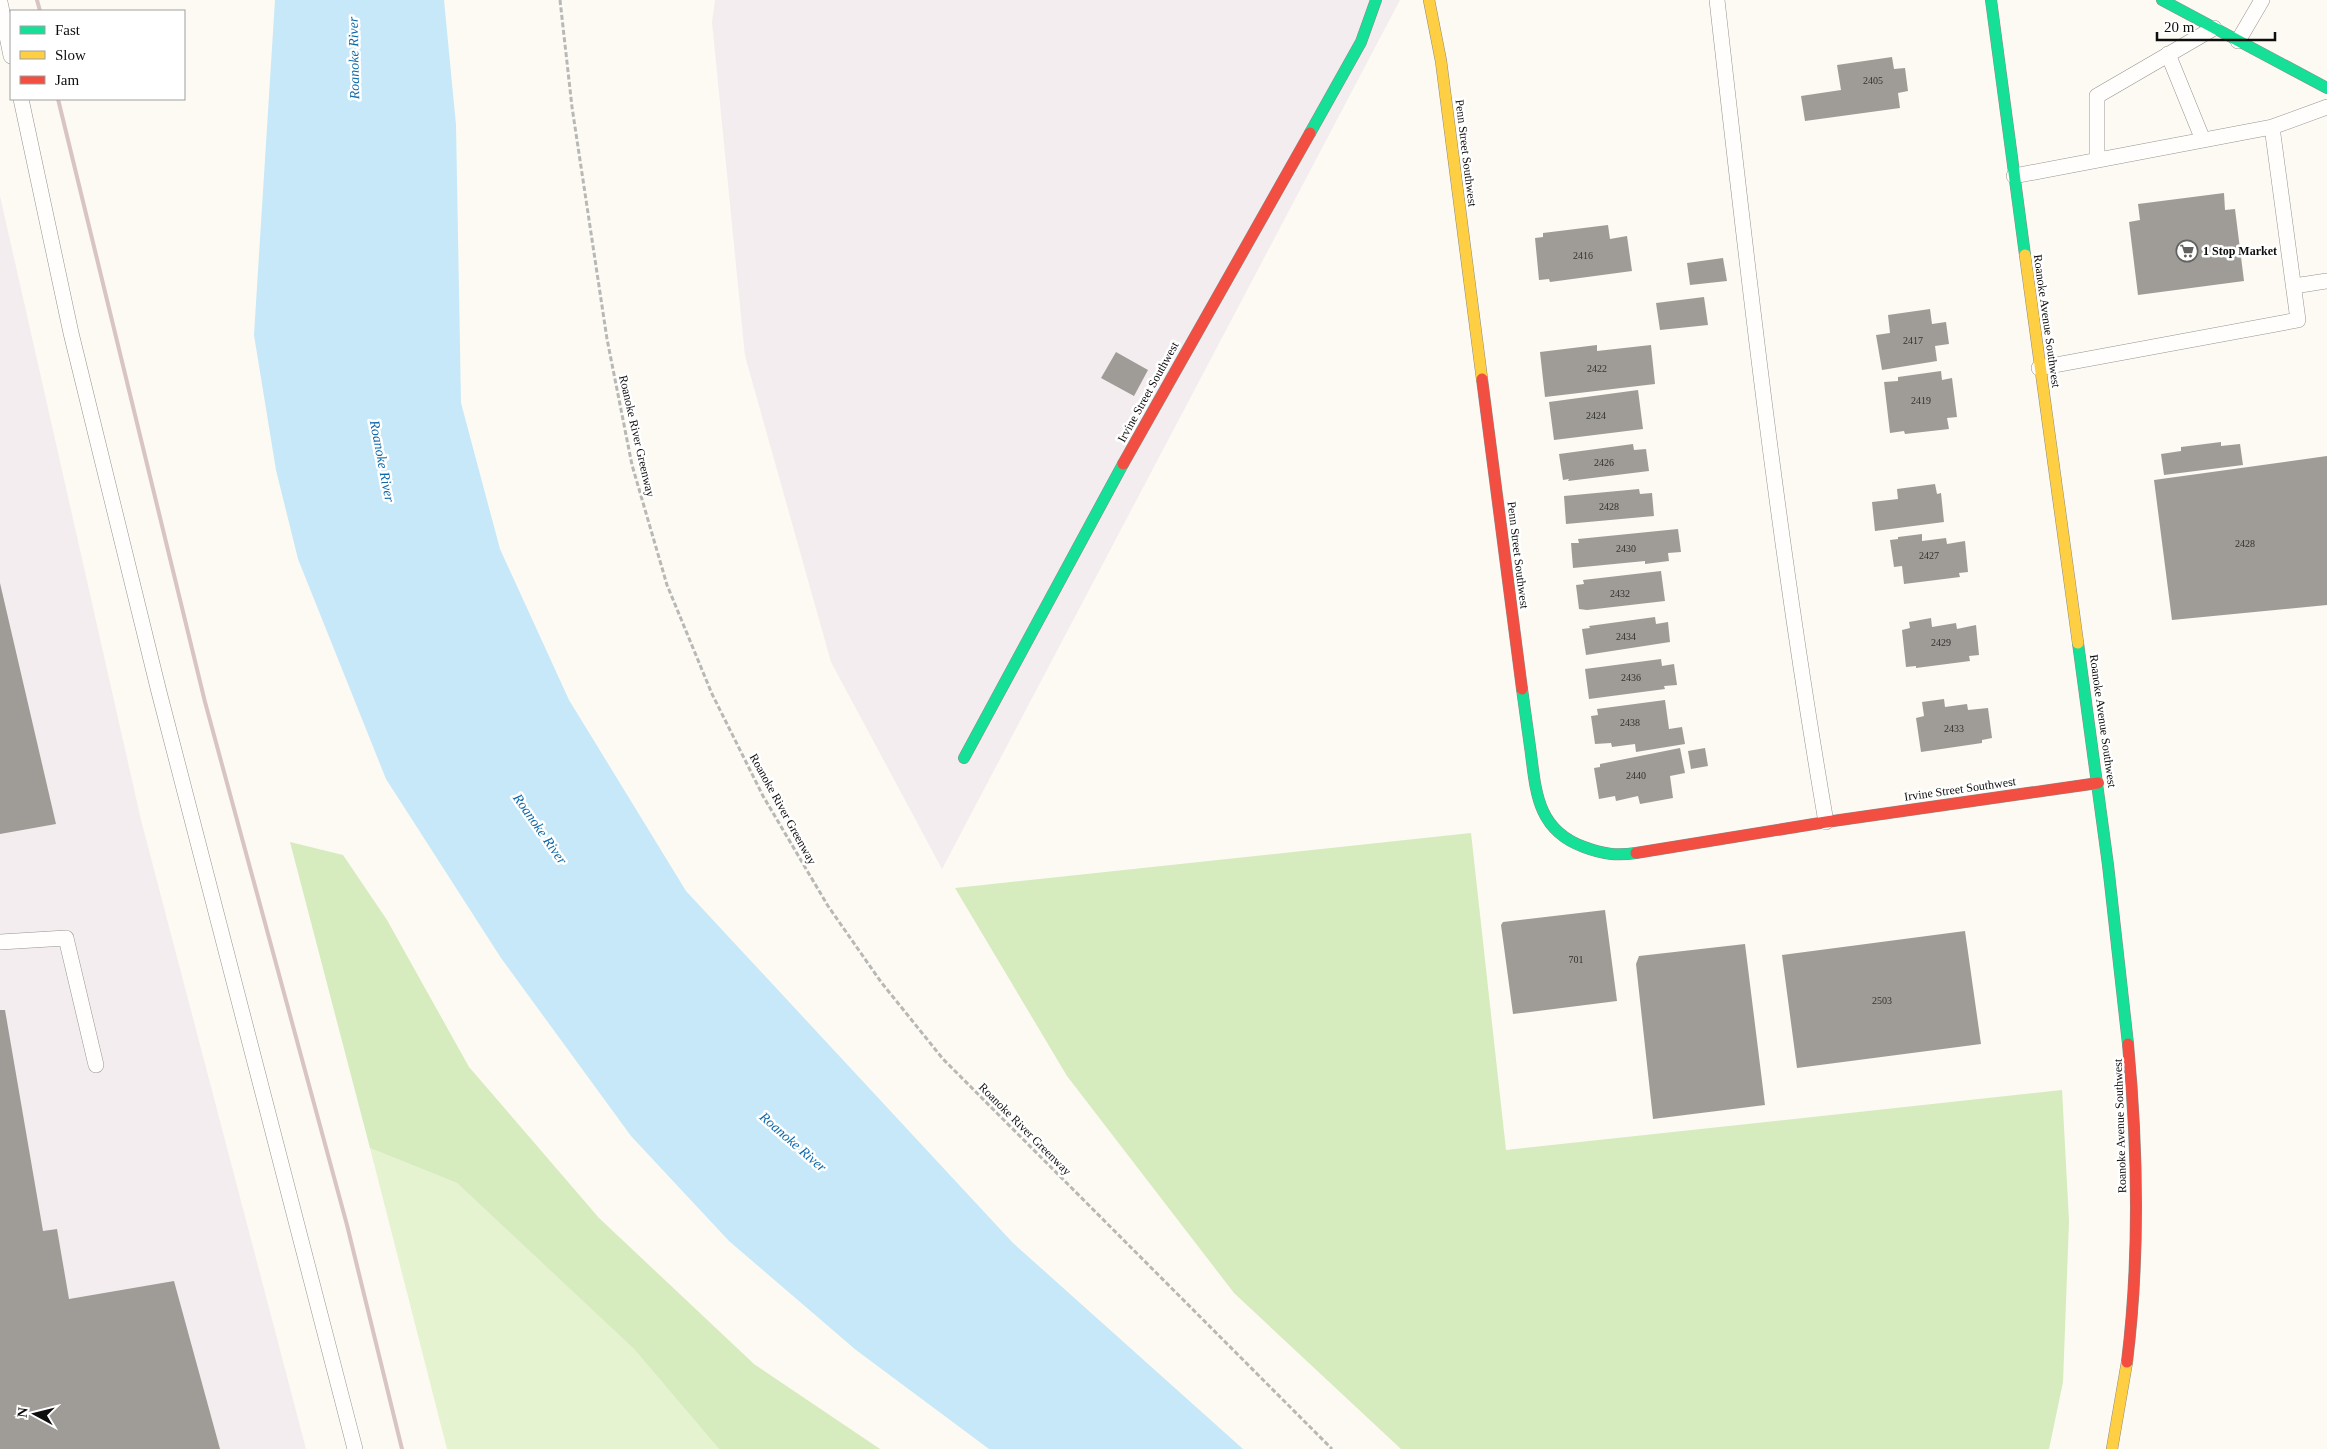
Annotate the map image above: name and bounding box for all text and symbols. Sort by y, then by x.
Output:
legend [10,10,185,100]
scale bar [2157,10,2274,42]
water label: Roanoke River [346,16,362,101]
text: 20 m [2164,19,2195,35]
text: Fast [55,22,81,38]
text: Slow [55,47,86,63]
text: Jam [55,72,79,88]
house number: 2405 [1863,75,1883,86]
street label: Penn Street Southwest [1452,99,1480,208]
supermarket icon: 1 Stop Market [2175,239,2199,263]
place label: 1 Stop Market [2203,244,2277,258]
house number: 2416 [1573,250,1593,261]
street label: Roanoke Avenue Southwest [2031,253,2063,389]
house number: 2417 [1903,335,1923,346]
street label: Irvine Street Southwest [1115,339,1182,445]
house number: 2422 [1587,363,1607,374]
street label: Roanoke River Greenway [616,374,658,498]
house number: 2419 [1911,395,1931,406]
house number: 2424 [1586,410,1606,421]
water label: Roanoke River [367,418,397,504]
house number: 2426 [1594,457,1614,468]
street label: Penn Street Southwest [1504,501,1532,610]
house number: 2428 [1599,501,1619,512]
house number: 2428 [2235,538,2255,549]
house number: 2430 [1616,543,1636,554]
house number: 2427 [1919,550,1939,561]
house number: 2432 [1610,588,1630,599]
house number: 2434 [1616,631,1636,642]
house number: 2429 [1931,637,1951,648]
street label: Roanoke Avenue Southwest [2087,653,2119,789]
house number: 2436 [1621,672,1641,683]
house number: 2438 [1620,717,1640,728]
house number: 2433 [1944,723,1964,734]
street label: Roanoke River Greenway [747,751,819,867]
house number: 2440 [1626,770,1646,781]
street label: Irvine Street Southwest [1903,774,2017,804]
water label: Roanoke River [510,790,570,868]
house number: 701 [1569,954,1584,965]
house number: 2503 [1872,995,1892,1006]
street label: Roanoke Avenue Southwest [2111,1058,2129,1193]
street label: Roanoke River Greenway [976,1080,1074,1178]
water label: Roanoke River [756,1109,830,1175]
north arrow [10,1389,60,1439]
text: N [15,1407,31,1418]

